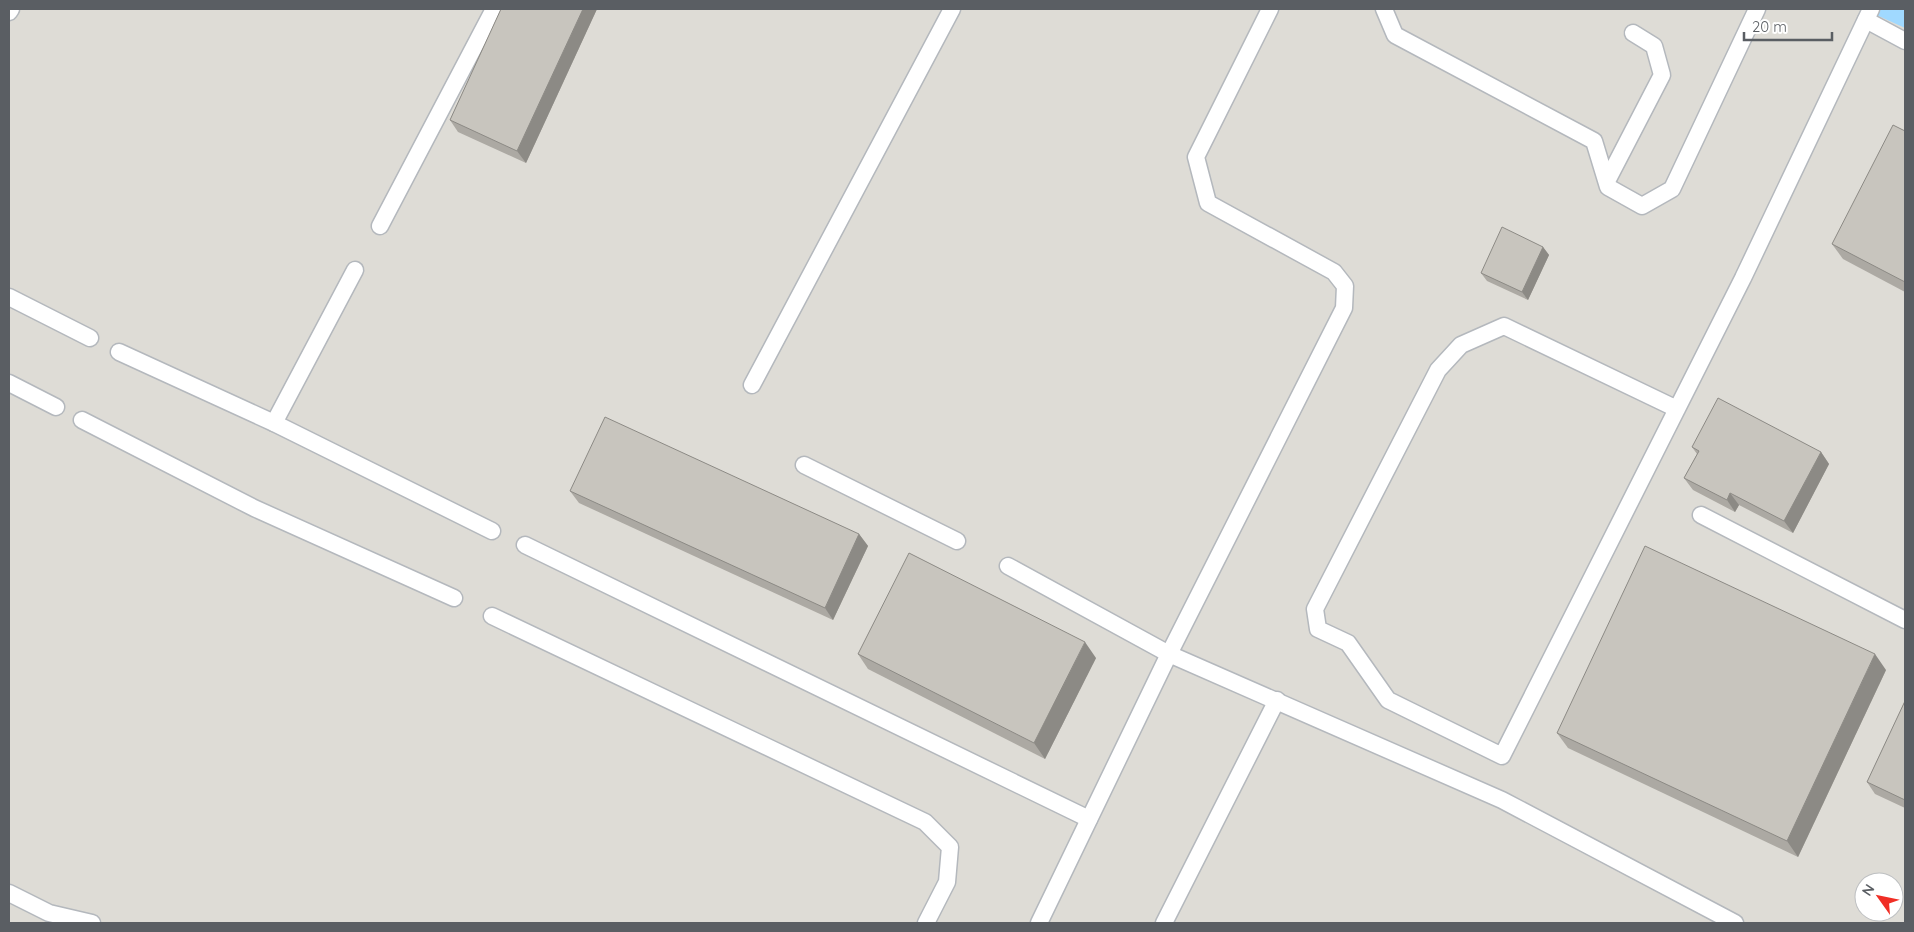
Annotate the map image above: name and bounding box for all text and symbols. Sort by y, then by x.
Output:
scale bar [1744,10,1832,42]
text: 20 m [1752,17,1787,36]
north arrow [1854,872,1904,922]
text: N [1858,881,1878,899]

